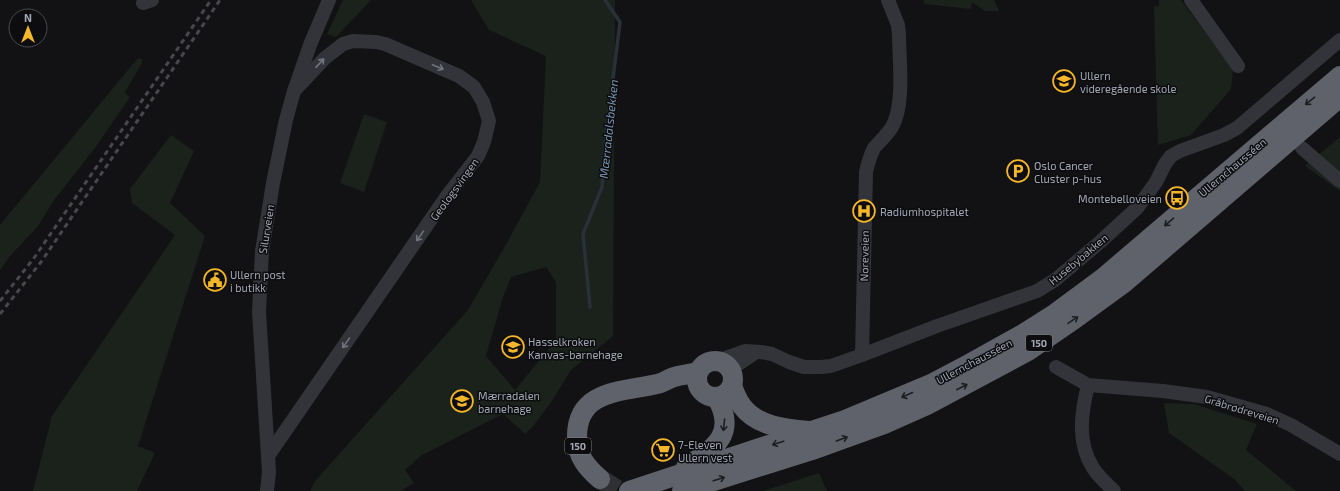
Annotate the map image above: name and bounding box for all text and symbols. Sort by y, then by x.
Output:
north arrow [8,8,48,48]
text: N [24,11,32,24]
one-way arrow [316,58,325,68]
one-way arrow [432,63,444,71]
school or university icon: Ullern videregående skole [1051,68,1077,94]
place label: Ullern videregående skole [1080,69,1177,95]
water label: Mærradalsbekken [596,79,620,179]
one-way arrow [1305,97,1316,106]
street label: Ullernchausséen [1196,135,1268,199]
street label: Geologsvingen [427,155,481,223]
parking icon: Oslo Cancer Cluster p-hus [1005,158,1031,184]
place label: Oslo Cancer Cluster p-hus [1034,159,1102,185]
bus stop icon: Montebelloveien [1164,185,1190,211]
place label: Montebelloveien [1078,192,1162,205]
hospital icon: Radiumhospitalet [851,198,877,224]
street label: Silurveien [256,204,276,254]
place label: Radiumhospitalet [880,205,969,218]
one-way arrow [1163,217,1174,226]
one-way arrow [416,230,424,241]
street label: Noreveien [857,230,871,282]
street label: Husebybakken [1046,231,1110,287]
public building icon: Ullern post i butikk [202,267,228,293]
place label: Ullern post i butikk [230,268,285,294]
one-way arrow [1067,316,1078,324]
school or university icon: Hasselkroken Kanvas-barnehage [500,334,526,360]
place label: Hasselkroken Kanvas-barnehage [528,335,623,361]
road number: 150 [1026,335,1052,351]
street label: Ullernchausséen [934,336,1014,386]
one-way arrow [342,337,350,348]
one-way arrow [955,383,967,390]
school or university icon: Mærradalen barnehage [449,388,475,414]
place label: Mærradalen barnehage [478,389,540,415]
one-way arrow [901,391,913,399]
street label: Gråbrødreveien [1203,391,1281,427]
one-way arrow [720,418,728,431]
one-way arrow [836,434,848,442]
supermarket icon: 7-Eleven Ullern vest [650,437,676,463]
road number: 150 [565,438,591,454]
place label: 7-Eleven Ullern vest [678,438,732,464]
one-way arrow [772,440,784,448]
one-way arrow [712,475,725,482]

